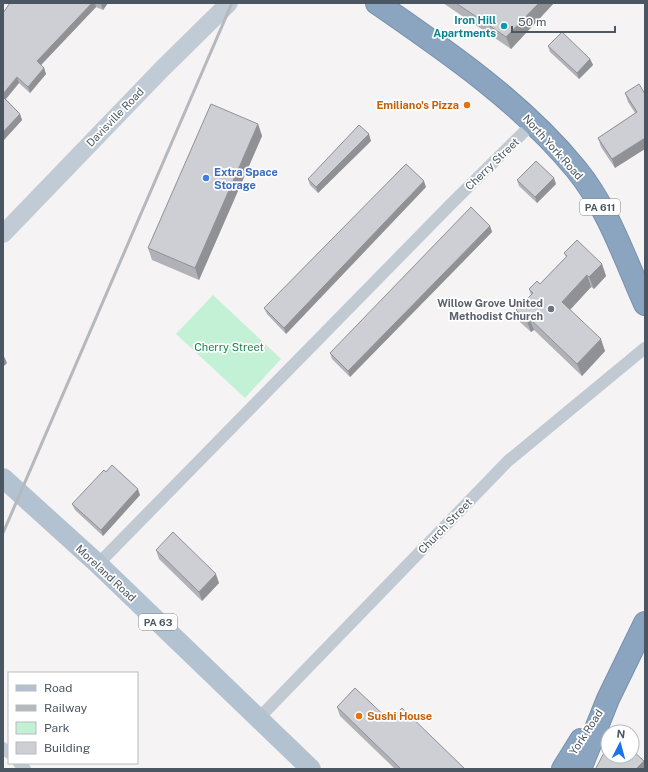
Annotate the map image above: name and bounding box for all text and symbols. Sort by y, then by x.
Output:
scale bar [512,8,615,34]
place label: Iron Hill Apartments [433,14,496,39]
text: 50 m [518,15,546,29]
marker: Iron Hill Apartments [499,21,509,31]
street label: Davisville Road [84,85,146,149]
place label: Emiliano's Pizza [376,99,459,111]
marker: Emiliano's Pizza [462,100,472,110]
street label: North York Road [521,112,585,182]
street label: Cherry Street [463,136,521,192]
place label: Extra Space Storage [214,166,278,191]
marker: Extra Space Storage [201,173,211,183]
road number: PA 611 [580,199,620,215]
place label: Willow Grove United Methodist Church [437,297,543,322]
marker: Willow Grove United Methodist Church [546,304,556,314]
park label: Cherry Street [194,341,264,353]
street label: Church Street [416,496,474,556]
street label: Moreland Road [74,542,138,604]
road number: PA 63 [139,614,177,630]
legend [8,672,138,764]
text: Road [44,681,72,695]
text: Railway [44,701,88,715]
street label: York Road [567,707,605,757]
place label: Sushi House [367,710,432,722]
marker: Sushi House [354,711,364,721]
text: Park [44,721,70,735]
north arrow [600,724,640,764]
text: N [616,728,626,740]
text: Building [44,741,90,755]

